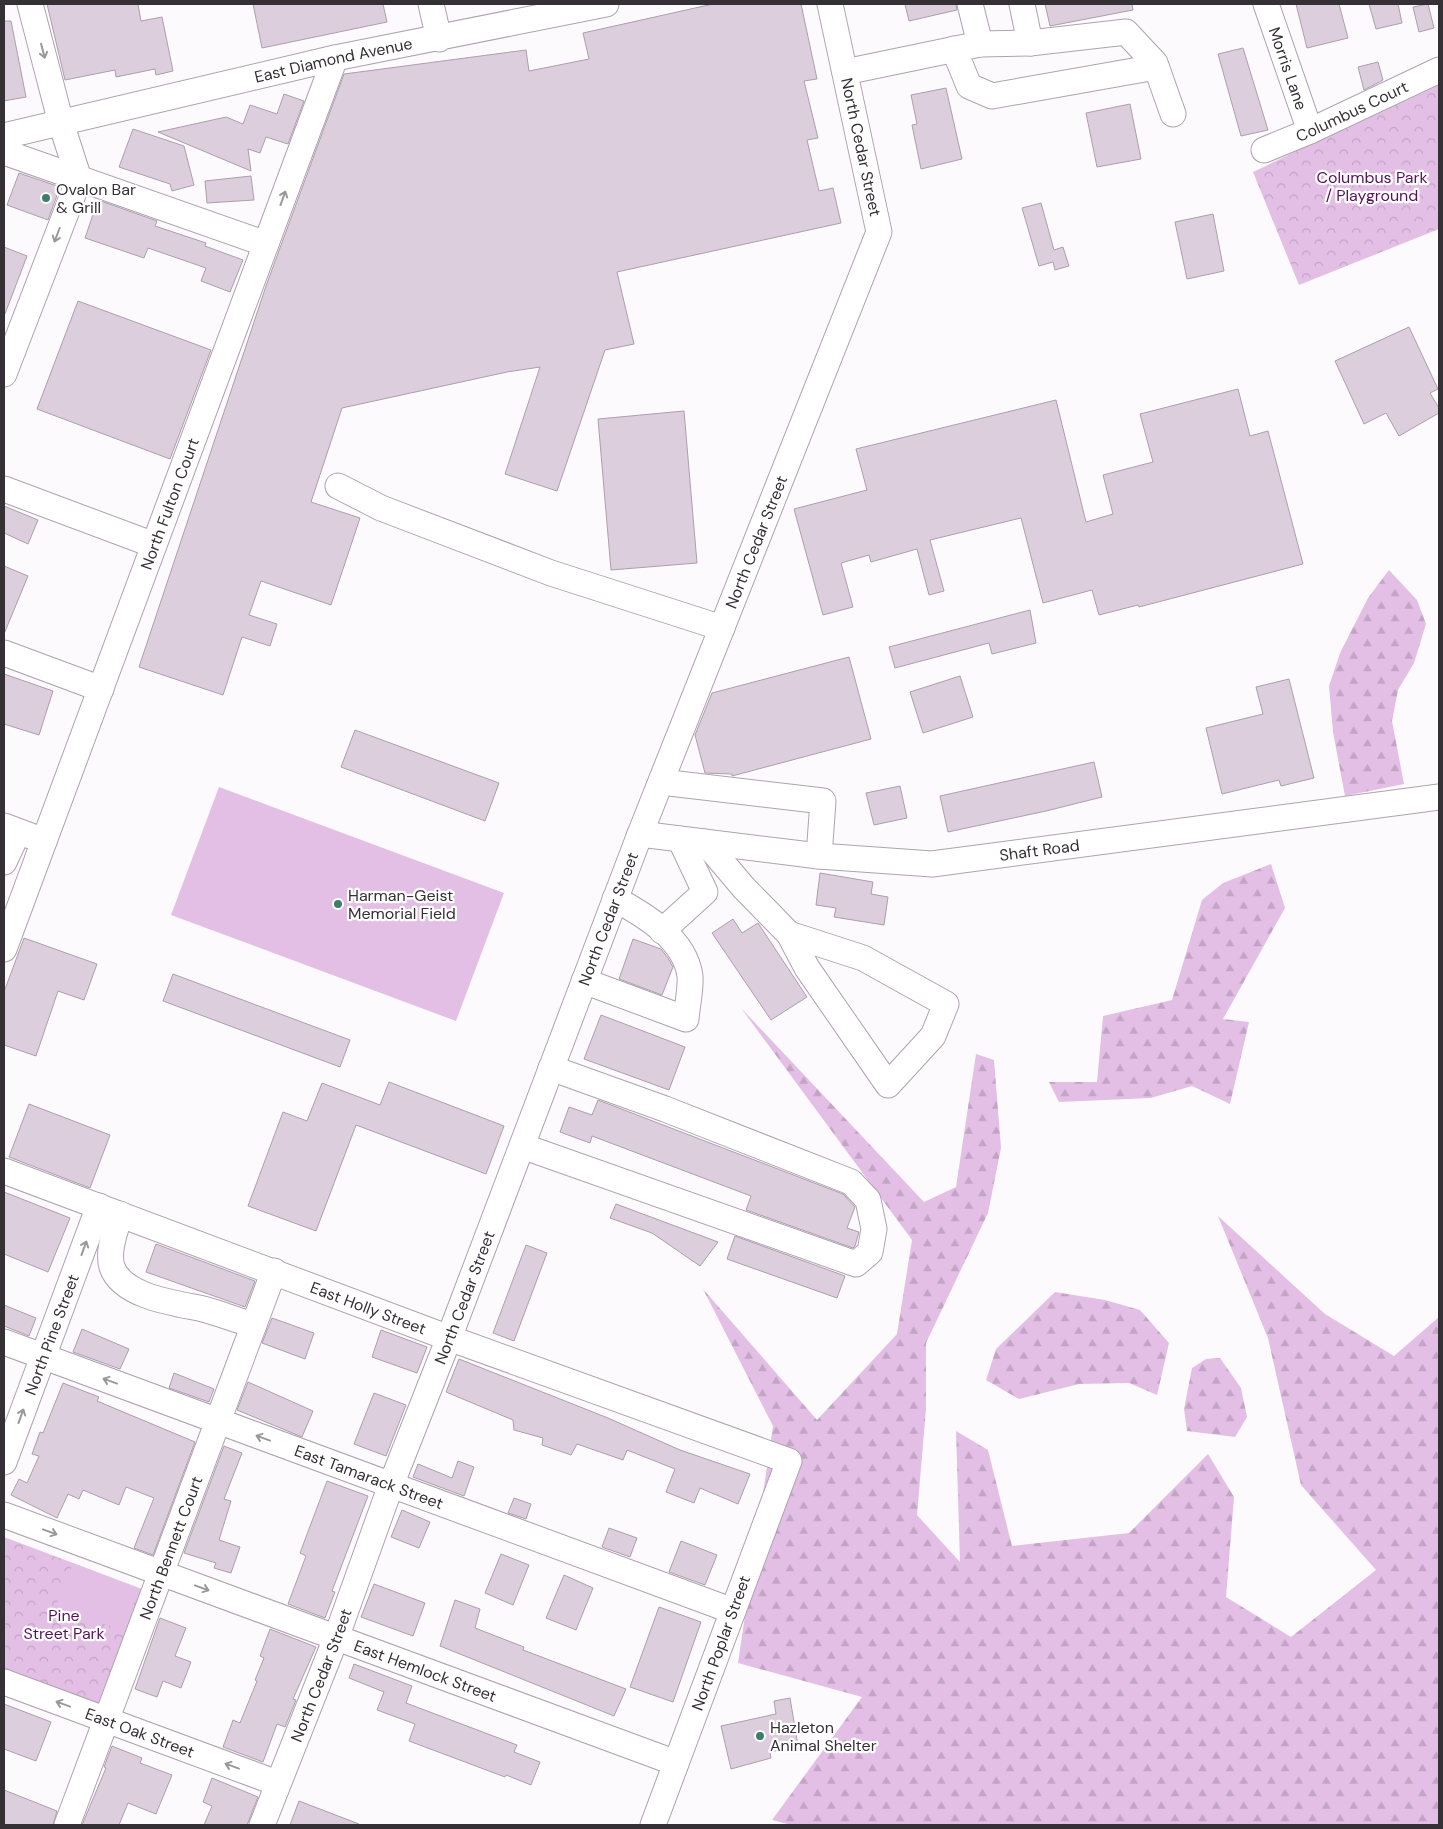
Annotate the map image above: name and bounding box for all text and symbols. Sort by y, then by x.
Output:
street label: Morris Lane [1264,24,1312,113]
street label: East Diamond Avenue [252,32,414,87]
one-way arrow [38,42,48,58]
street label: North Cedar Street [836,76,886,218]
street label: Columbus Court [1292,76,1411,146]
park label: Columbus Park / Playground [1316,167,1428,206]
place label: Ovalon Bar & Grill [56,179,136,218]
one-way arrow [279,191,288,207]
marker: Ovalon Bar & Grill [40,192,52,204]
one-way arrow [52,226,61,242]
street label: North Fulton Court [135,435,203,573]
street label: North Cedar Street [720,472,792,611]
street label: Shaft Road [998,834,1081,865]
street label: North Cedar Street [573,849,643,989]
place label: Harman-Geist Memorial Field [348,885,456,924]
marker: Harman-Geist Memorial Field [332,898,344,910]
street label: North Cedar Street [429,1228,499,1367]
one-way arrow [80,1240,89,1255]
street label: North Pine Street [19,1271,83,1398]
street label: East Holly Street [307,1276,429,1339]
one-way arrow [103,1376,118,1385]
one-way arrow [17,1409,26,1424]
one-way arrow [255,1433,271,1442]
street label: East Tamarack Street [292,1440,446,1514]
street label: North Bennett Court [134,1473,207,1622]
one-way arrow [41,1528,57,1537]
street label: North Poplar Street [687,1573,755,1713]
one-way arrow [194,1584,209,1593]
park label: Pine Street Park [23,1605,105,1644]
street label: North Cedar Street [286,1606,356,1745]
street label: East Hemlock Street [351,1635,499,1706]
one-way arrow [56,1699,71,1708]
street label: East Oak Street [82,1703,197,1762]
place label: Hazleton Animal Shelter [770,1717,877,1756]
marker: Hazleton Animal Shelter [754,1730,766,1742]
one-way arrow [225,1761,240,1770]

